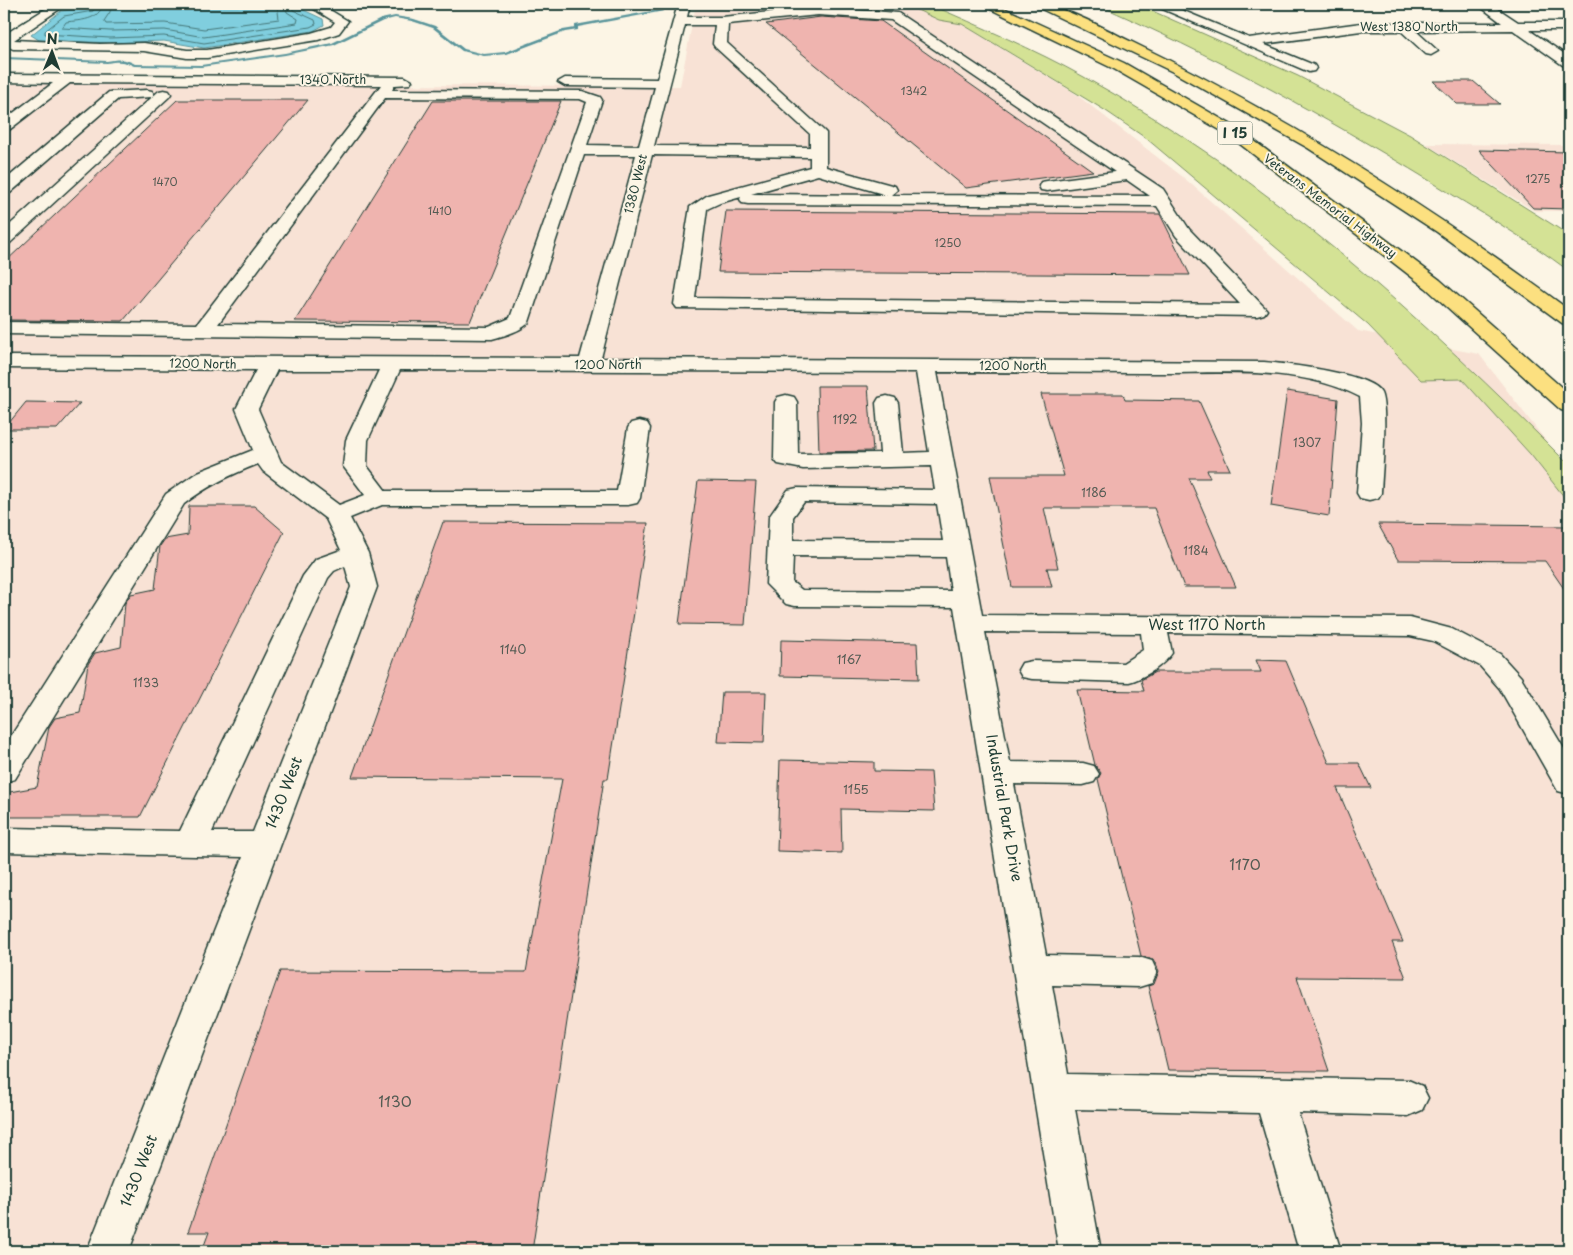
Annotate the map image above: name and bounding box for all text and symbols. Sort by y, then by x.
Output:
street label: West 1380 North [1360,17,1458,35]
north arrow [28,28,78,78]
text: N [47,28,58,49]
street label: 1340 North [300,70,366,88]
house number: 1342 [901,82,928,99]
road number: I 15 [1218,122,1252,144]
street label: Veterans Memorial Highway [1260,149,1401,261]
street label: 1380 West [619,152,651,216]
house number: 1275 [1526,170,1550,187]
house number: 1470 [152,173,178,190]
house number: 1410 [428,202,452,219]
house number: 1250 [935,234,961,251]
street label: 1200 North [169,353,237,373]
street label: 1200 North [574,355,642,373]
street label: 1200 North [979,356,1047,374]
house number: 1192 [832,410,858,428]
house number: 1307 [1293,433,1321,451]
house number: 1186 [1081,483,1107,501]
house number: 1184 [1183,541,1209,559]
street label: West 1170 North [1148,612,1266,635]
house number: 1140 [500,640,527,658]
house number: 1167 [837,650,862,668]
house number: 1133 [133,673,159,691]
street label: Industrial Park Drive [981,732,1030,883]
street label: 1430 West [258,753,307,832]
house number: 1155 [843,780,869,798]
house number: 1170 [1229,852,1261,875]
house number: 1130 [378,1089,412,1112]
street label: 1430 West [113,1131,162,1210]

